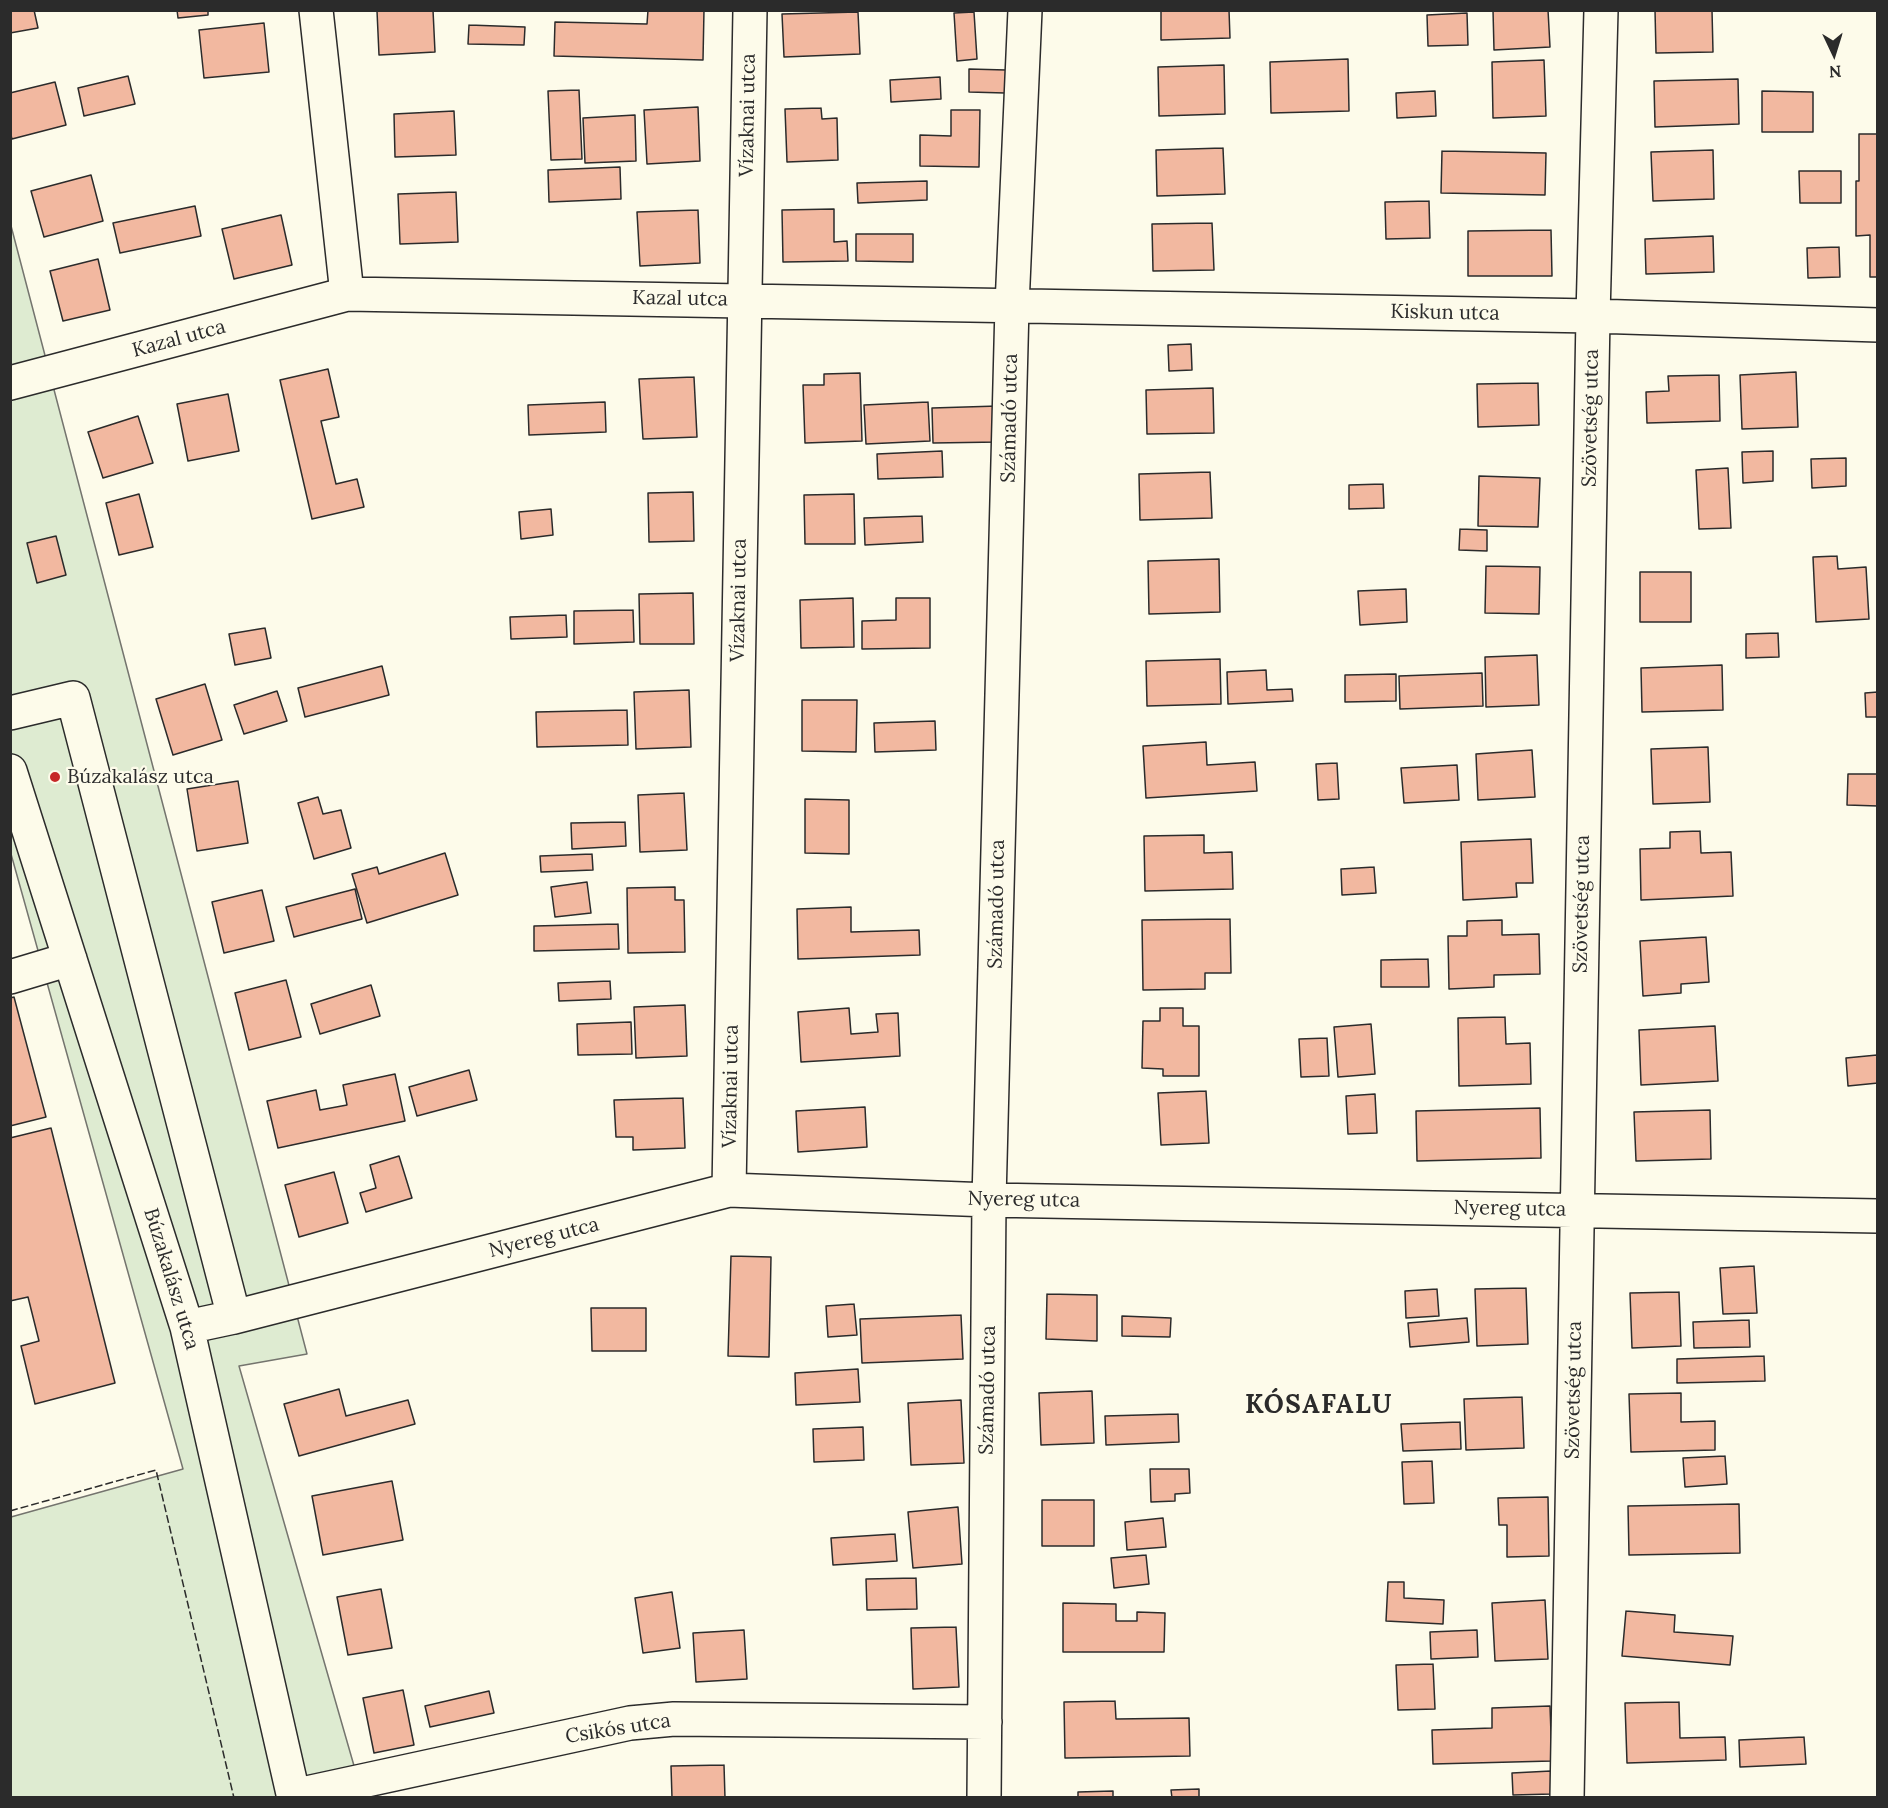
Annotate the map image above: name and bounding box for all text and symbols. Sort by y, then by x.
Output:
north arrow [1804,24,1864,84]
street label: Vízaknai utca [735,53,761,177]
text: N [1828,62,1842,82]
street label: Kazal utca [632,286,728,312]
street label: Kiskun utca [1390,300,1500,326]
street label: Kazal utca [130,315,228,363]
street label: Szövetség utca [1578,349,1604,487]
street label: Számadó utca [997,353,1023,483]
street label: Vízaknai utca [726,538,752,662]
place label: Búzakalász utca [67,765,214,789]
marker: Búzakalász utca [48,770,62,784]
street label: Szövetség utca [1569,835,1595,973]
street label: Számadó utca [984,839,1010,969]
street label: Vízaknai utca [718,1024,744,1148]
street label: Nyereg utca [968,1187,1080,1213]
street label: Nyereg utca [1454,1196,1566,1222]
street label: Búzakalász utca [138,1205,204,1353]
street label: Nyereg utca [486,1213,602,1263]
street label: Szövetség utca [1561,1321,1587,1459]
street label: Számadó utca [975,1325,1001,1455]
district label: KÓSAFALU [1245,1390,1393,1422]
street label: Csikós utca [564,1709,672,1749]

